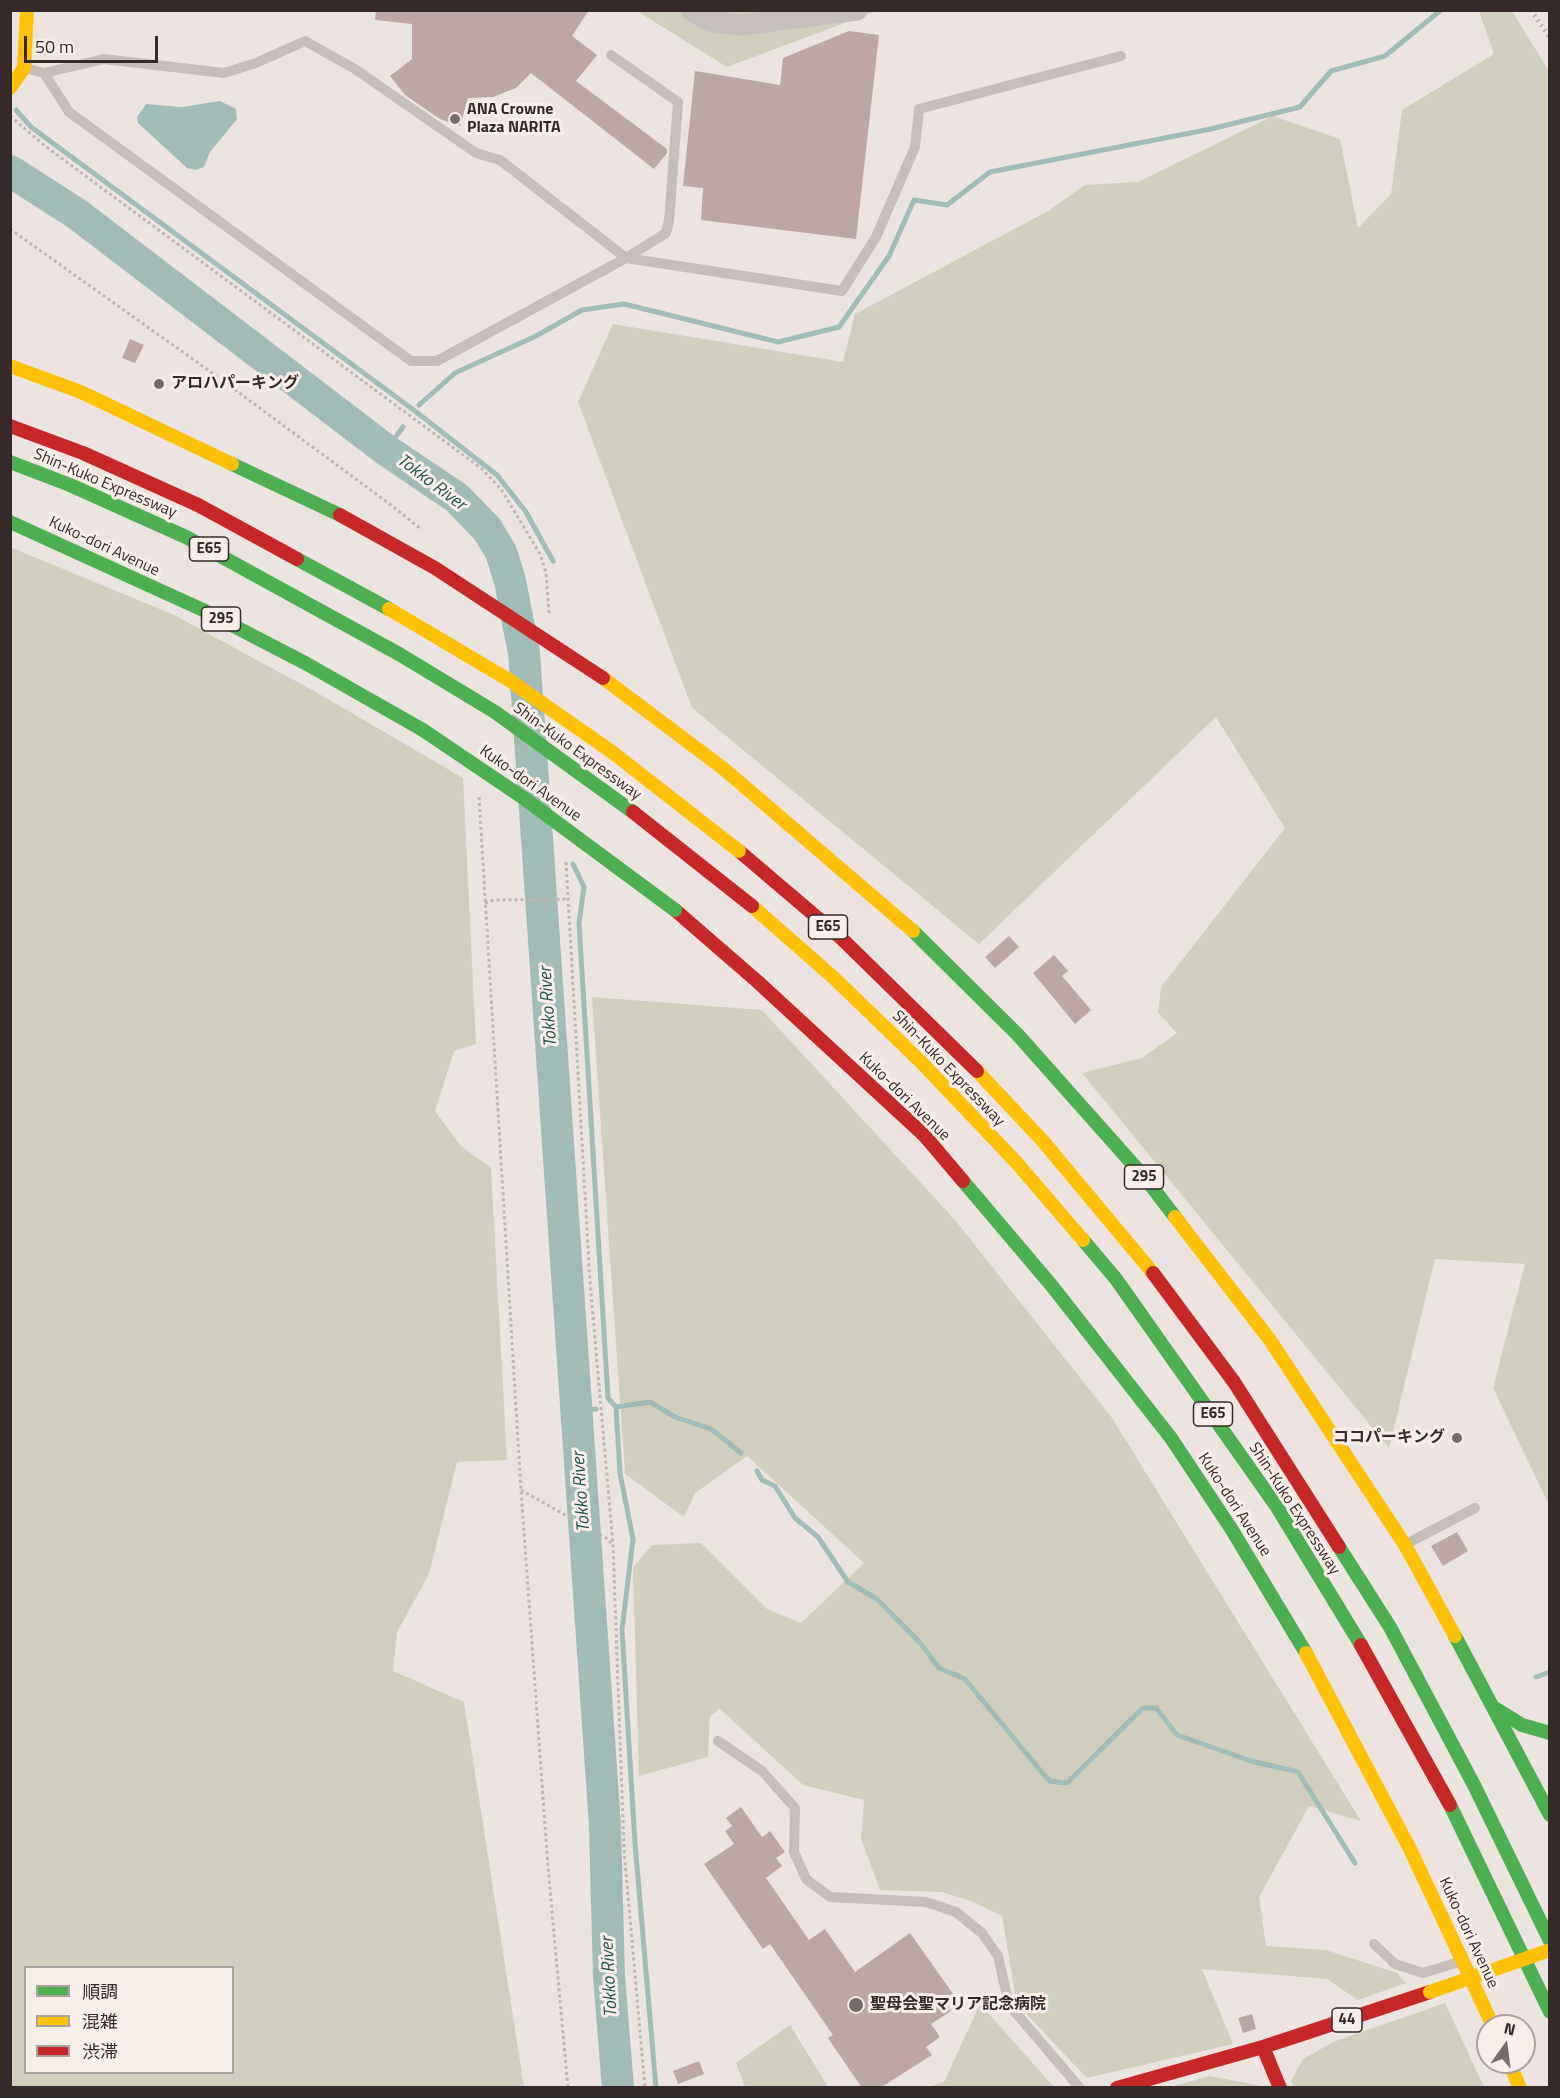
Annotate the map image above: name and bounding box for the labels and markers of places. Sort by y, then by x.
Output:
place label: ANA Crowne Plaza NARITA [467,100,561,138]
marker: ANA Crowne Plaza NARITA [448,112,462,126]
place label: アロハパーキング [171,374,299,394]
marker: アロハパーキング [152,377,166,391]
place label: ココパーキング [1333,1428,1445,1448]
marker: ココパーキング [1450,1431,1464,1445]
place label: 聖母会聖マリア記念病院 [870,1995,1046,2015]
marker: 聖母会聖マリア記念病院 [847,1996,865,2014]

